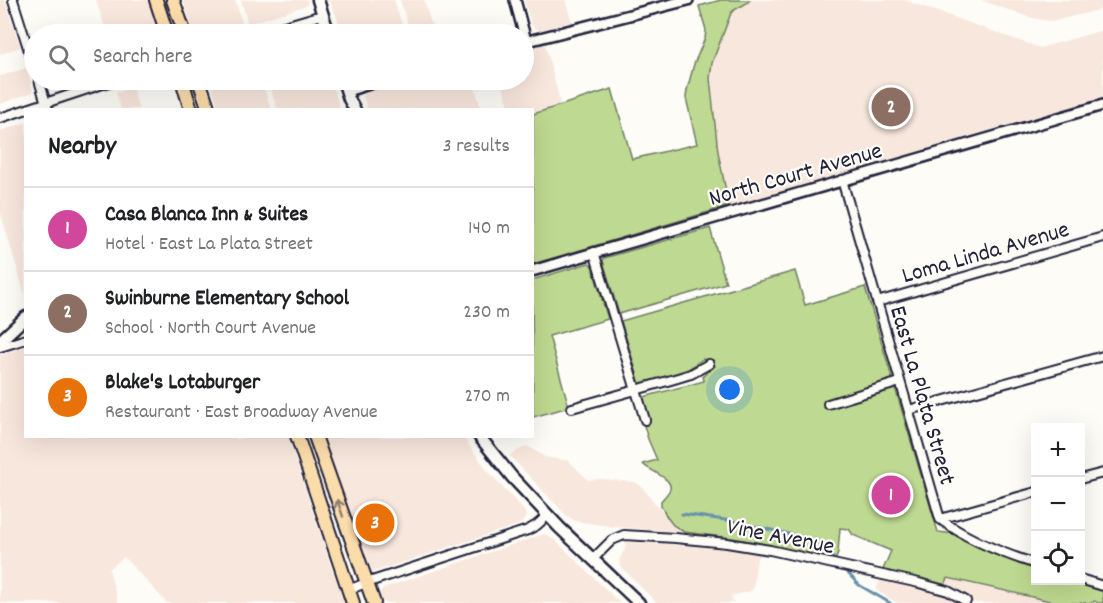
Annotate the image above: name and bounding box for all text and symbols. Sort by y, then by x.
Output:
search box [24,24,534,90]
icon: search [45,41,78,74]
text: Search here [93,42,192,73]
pin: 2 [872,84,910,130]
text: Nearby [48,129,116,166]
text: 3 results [443,133,510,161]
street label: North Court Avenue [705,135,886,217]
text: Casa Blanca Inn & Suites [105,200,308,231]
street label: Loma Linda Avenue [898,214,1074,294]
text: 1 [65,215,70,243]
text: 140 m [468,215,510,243]
text: Hotel · East La Plata Street [105,231,313,259]
text: Swinburne Elementary School [105,284,349,315]
text: 2 [63,299,72,327]
text: 230 m [463,299,510,327]
street label: East La Plata Street [879,302,963,490]
text: School · North Court Avenue [105,315,316,343]
text: Blake's Lotaburger [105,368,260,399]
your location [715,375,744,404]
text: 3 [63,383,72,411]
text: 270 m [464,383,510,411]
text: Restaurant · East Broadway Avenue [105,399,378,427]
map controls [1031,423,1085,585]
button: + [1031,423,1085,477]
pin: 1 [872,472,910,518]
button: − [1031,477,1085,531]
one-way arrow [334,500,345,518]
pin: 3 [356,500,394,546]
street label: Vine Avenue [724,511,837,565]
button: locate [1031,531,1085,585]

